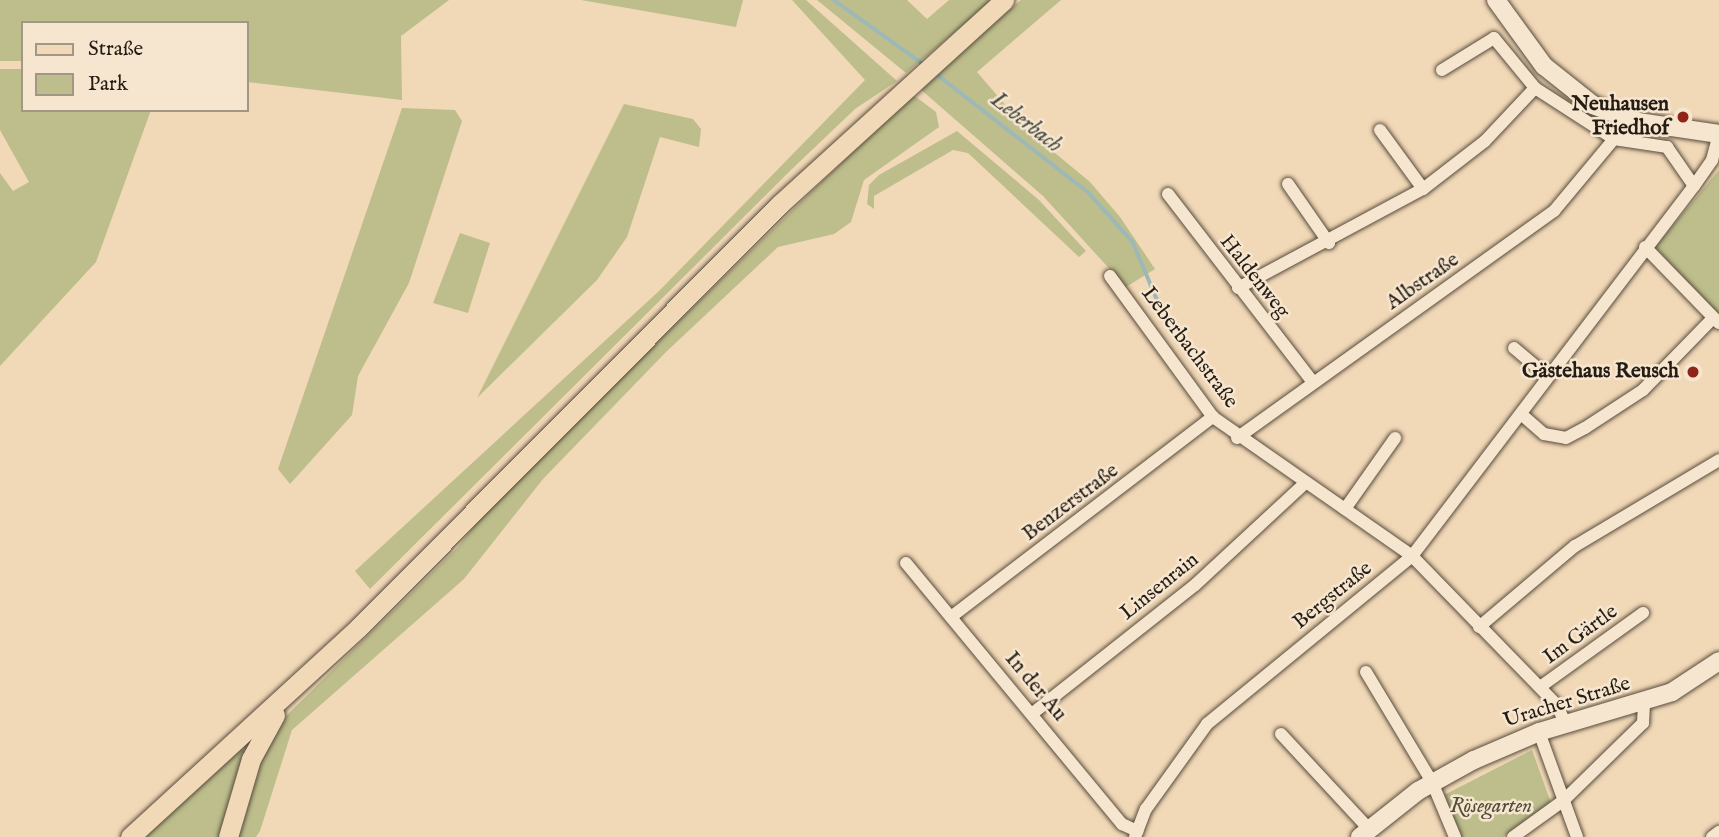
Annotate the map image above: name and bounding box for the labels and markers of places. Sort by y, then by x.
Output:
place label: Neuhausen Friedhof [1572,92,1669,142]
marker: Neuhausen Friedhof [1675,109,1691,125]
place label: Gästehaus Reusch [1522,359,1679,385]
marker: Gästehaus Reusch [1685,364,1701,380]

